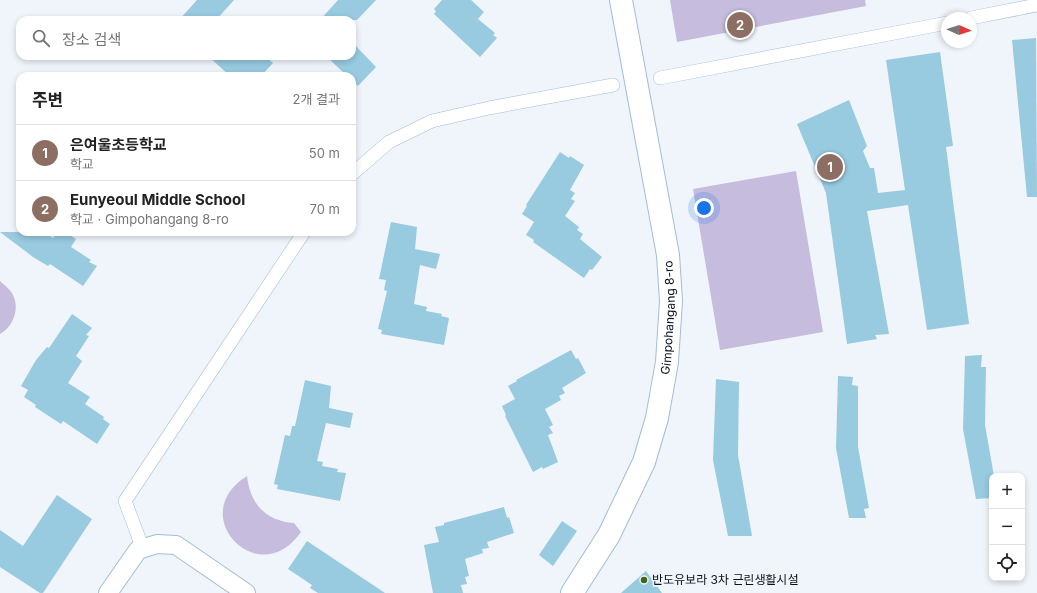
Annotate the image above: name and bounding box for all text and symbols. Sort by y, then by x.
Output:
pin: 2 [727,10,753,40]
north arrow [941,12,977,48]
search box [16,16,356,60]
icon: search [30,27,52,49]
text: 장소 검색 [62,30,121,49]
text: 주변 [32,90,63,110]
text: 2개 결과 [293,91,340,107]
text: 은여울초등학교 [70,135,167,154]
text: 1 [42,145,48,161]
text: 50 m [309,145,340,161]
pin: 1 [817,152,843,182]
text: 학교 [70,156,94,172]
text: Eunyeoul Middle School [70,190,245,209]
your location [694,198,714,218]
text: 2 [41,201,49,217]
text: 70 m [310,201,340,217]
text: 학교 · Gimpohangang 8-ro [70,211,229,227]
street label: Gimpohangang 8-ro [657,260,678,376]
map controls [989,473,1025,581]
button: + [989,473,1025,509]
button: − [989,509,1025,545]
button: locate [989,545,1025,581]
place label: 반도유보라 3차 근린생활시설 [652,572,799,587]
marker: 반도유보라 3차 근린생활시설 [639,575,649,585]

